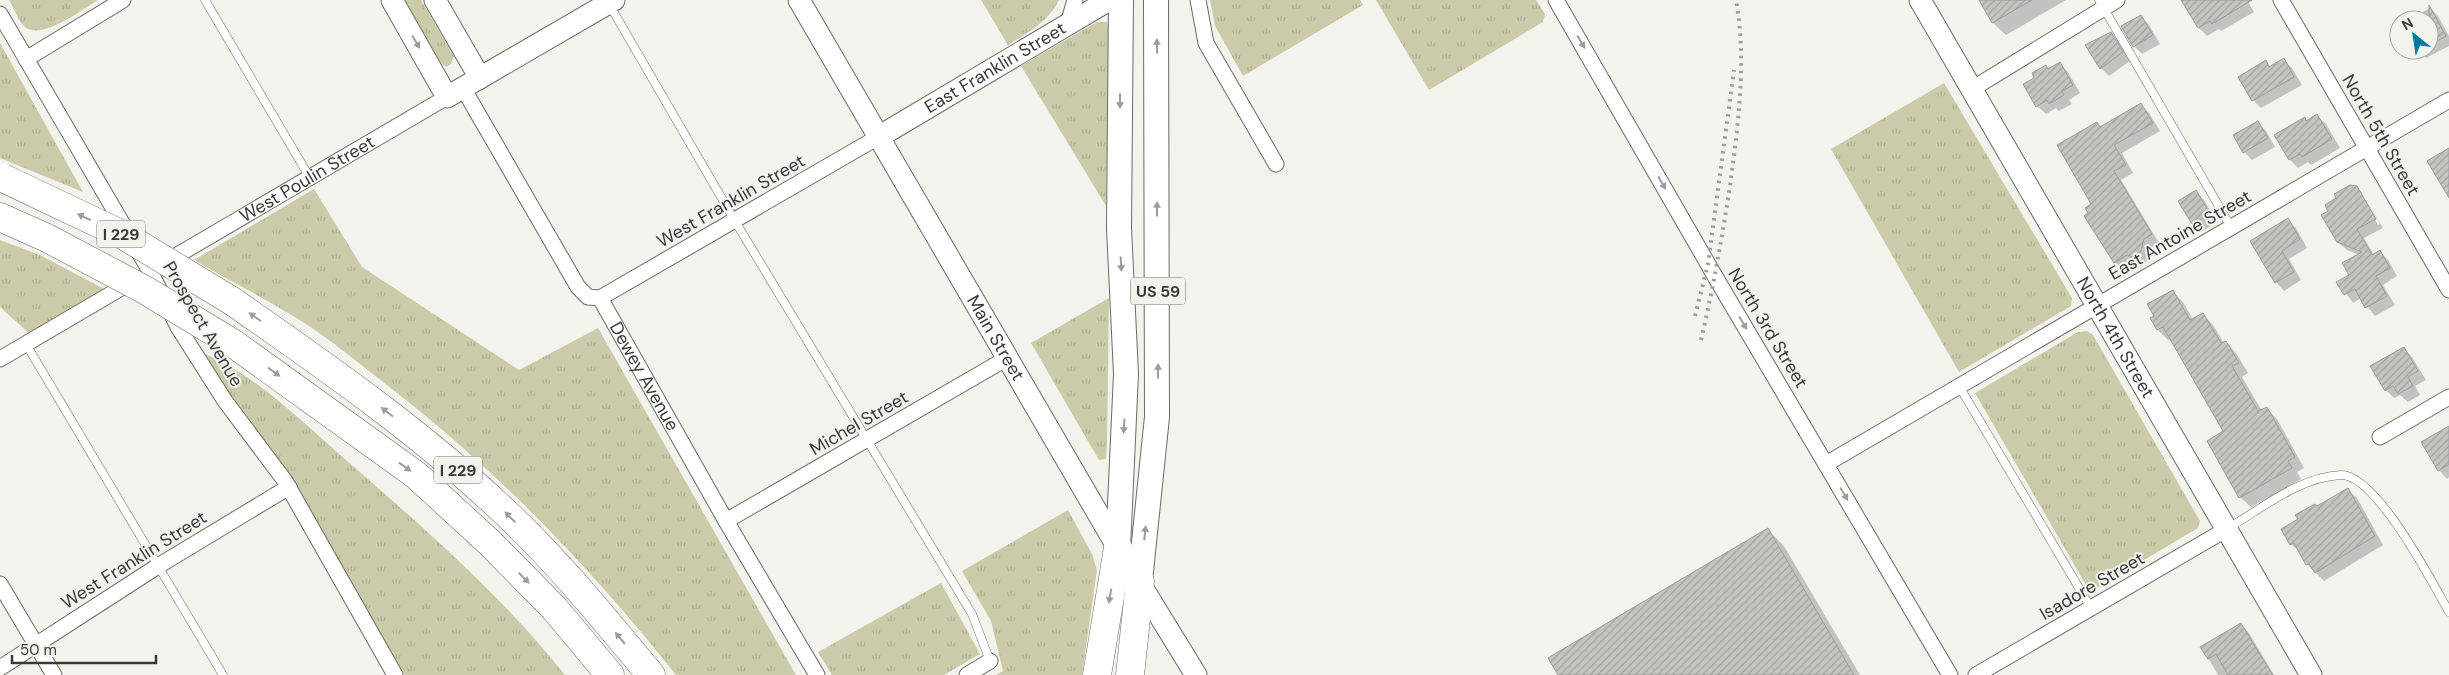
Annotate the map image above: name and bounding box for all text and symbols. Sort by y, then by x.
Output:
north arrow [2389,10,2439,60]
text: N [2399,13,2416,34]
street label: East Franklin Street [920,16,1070,119]
one-way arrow [412,36,421,49]
one-way arrow [1576,36,1585,49]
one-way arrow [1153,38,1161,54]
street label: North 5th Street [2337,70,2425,200]
one-way arrow [1116,93,1124,109]
street label: West Poulin Street [235,130,379,228]
street label: West Franklin Street [653,149,809,253]
one-way arrow [1658,176,1667,189]
street label: East Antoine Street [2104,184,2256,286]
one-way arrow [1153,200,1161,216]
one-way arrow [77,212,91,220]
road number: I 229 [97,220,145,248]
one-way arrow [1117,256,1125,272]
street label: Prospect Avenue [157,257,249,391]
street label: North 3rd Street [1723,264,1813,392]
street label: North 4th Street [2071,273,2160,402]
road number: US 59 [1130,278,1186,304]
street label: Main Street [961,291,1030,385]
one-way arrow [248,312,262,322]
one-way arrow [1739,317,1748,330]
street label: Dewey Avenue [604,318,685,435]
one-way arrow [1154,363,1162,379]
one-way arrow [267,367,281,377]
street label: Michel Street [805,385,913,461]
one-way arrow [380,407,394,417]
one-way arrow [1119,418,1127,434]
road number: I 229 [434,456,482,484]
one-way arrow [398,462,411,473]
one-way arrow [1839,487,1848,500]
street label: West Franklin Street [57,506,211,614]
one-way arrow [505,512,517,524]
one-way arrow [1141,525,1149,541]
street label: Isadore Street [2035,546,2149,626]
one-way arrow [518,572,530,584]
one-way arrow [1106,588,1114,604]
one-way arrow [614,631,625,644]
scale bar [12,632,156,664]
text: 50 m [20,640,57,660]

